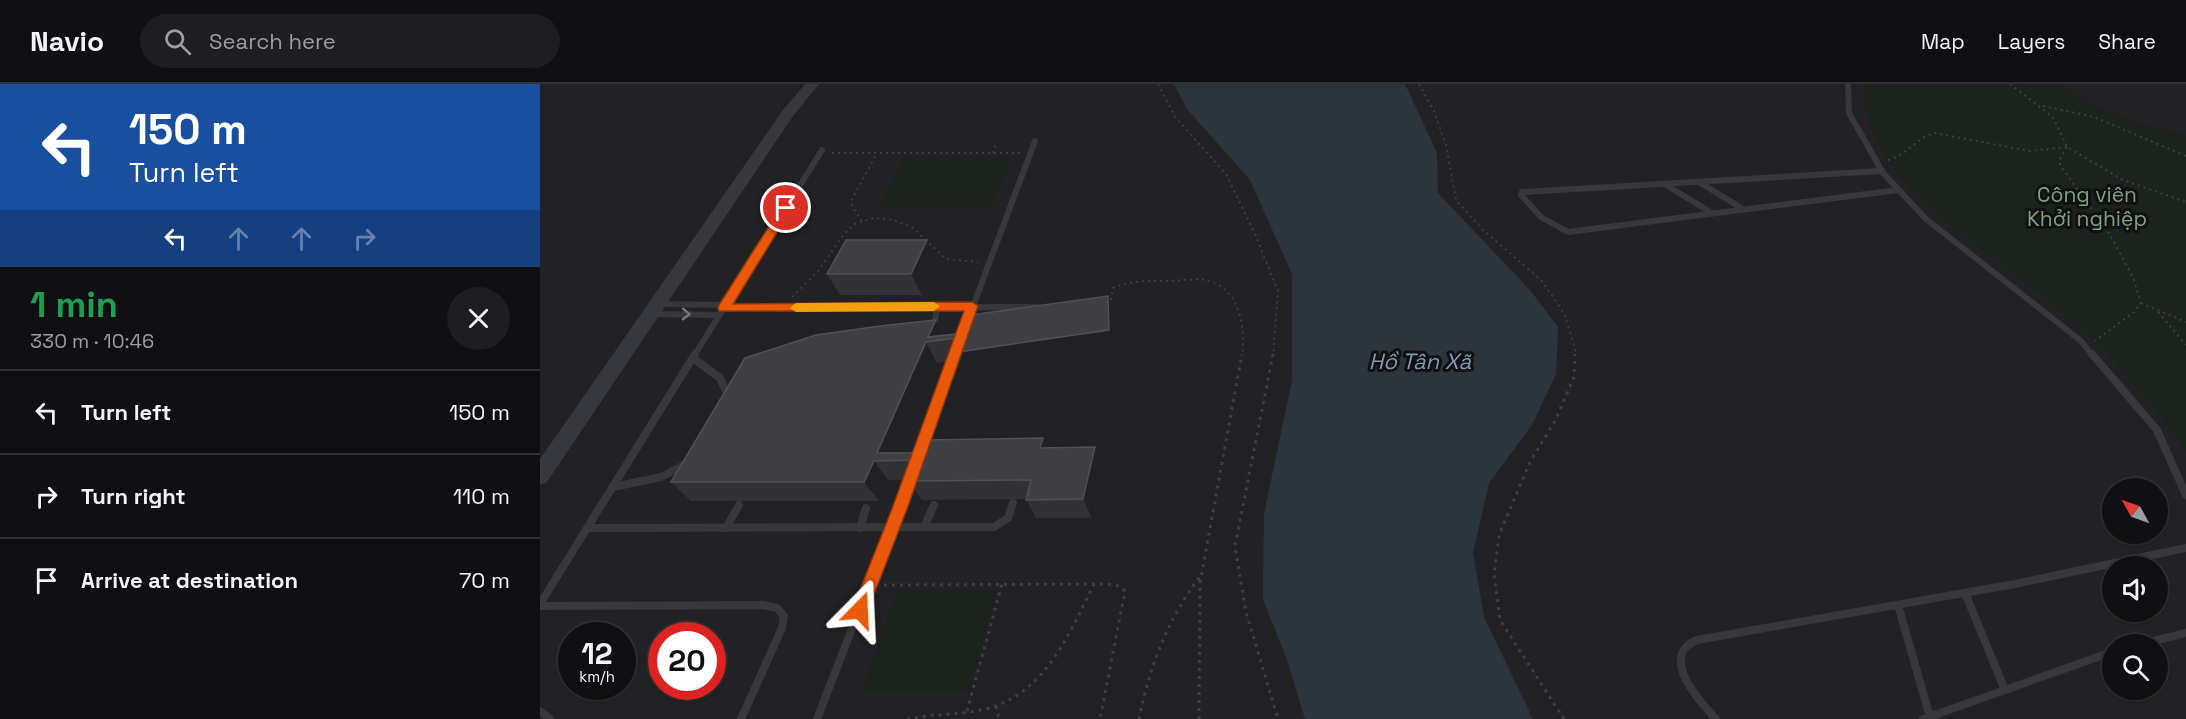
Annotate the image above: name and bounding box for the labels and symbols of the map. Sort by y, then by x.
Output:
park label: Công viên Khởi nghiệp [2027,181,2147,232]
pin [760,182,811,233]
one-way arrow [682,308,691,321]
water label: Hồ Tân Xã [1369,347,1473,375]
north arrow [2102,478,2168,544]
position arrow [828,578,892,642]
speed limit sign: 20 [648,622,726,700]

